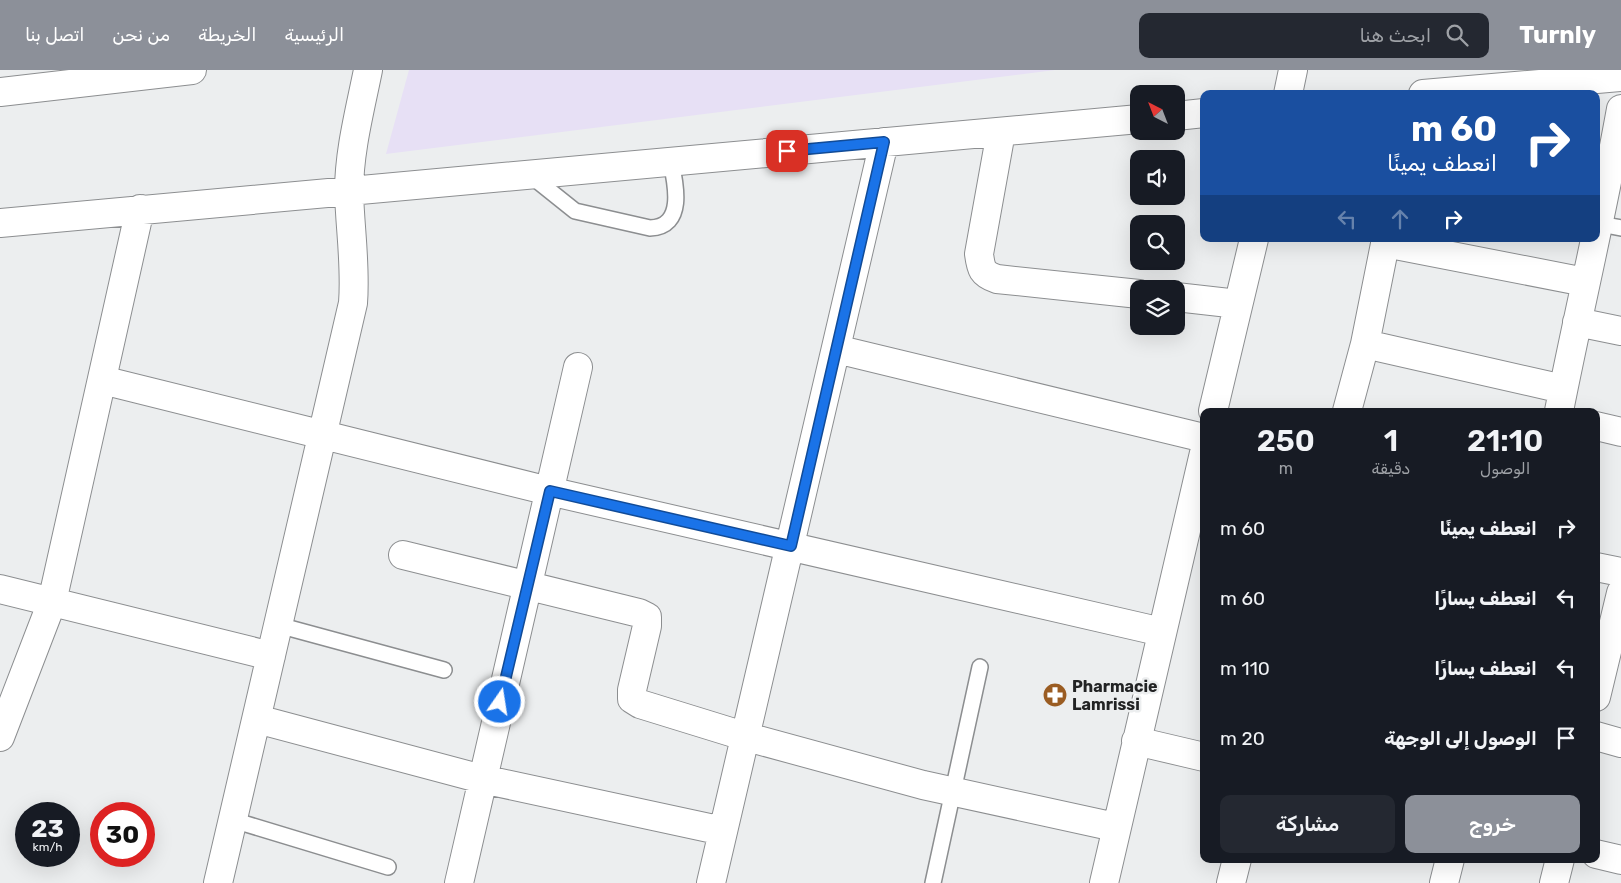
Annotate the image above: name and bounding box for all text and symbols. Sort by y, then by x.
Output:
search box [1139,13,1489,58]
icon: search [1443,21,1471,49]
text: Turnly [1519,21,1596,49]
text: اتصل بنا [25,24,84,46]
text: من نحن [112,24,170,46]
text: الخريطة [198,24,256,46]
text: الرئيسية [284,24,344,46]
text: ابحث هنا [1359,24,1431,47]
north arrow [1130,85,1185,140]
map controls [1130,85,1185,335]
text: 60 m [1411,108,1497,150]
icon: right [1515,110,1580,175]
pin [766,130,808,172]
icon: arrive [773,137,801,165]
button: sound [1130,150,1185,205]
text: انعطف يمينًا [1387,150,1497,177]
icon: left [1333,205,1361,233]
icon: ahead [1386,205,1414,233]
icon: right [1439,205,1467,233]
button: search [1130,215,1185,270]
button: layers [1130,280,1185,335]
text: 250 [1257,423,1315,459]
text: 1 [1384,423,1398,459]
text: 21:10 [1467,423,1543,459]
text: m [1279,459,1293,478]
text: دقيقة [1372,459,1410,478]
text: الوصول [1480,459,1530,478]
icon: right [1552,514,1580,542]
text: 60 m [1220,517,1265,540]
text: انعطف يمينًا [1440,517,1537,540]
icon: left [1552,584,1580,612]
text: 60 m [1220,587,1265,610]
text: انعطف يسارًا [1434,587,1537,610]
icon: left [1552,654,1580,682]
text: 110 m [1220,657,1270,680]
text: انعطف يسارًا [1434,657,1537,680]
position arrow [473,675,525,727]
place label: Pharmacie Lamrissi [1072,677,1158,714]
pharmacy icon: Pharmacie Lamrissi [1042,682,1068,708]
icon: arrive [1552,724,1580,752]
text: 20 m [1220,727,1265,750]
text: الوصول إلى الوجهة [1384,727,1537,750]
button: مشاركة [1220,795,1395,853]
button: خروج [1405,795,1580,853]
speed limit sign: 30 [90,802,155,867]
text: 23 [31,814,64,843]
text: km/h [33,840,62,854]

